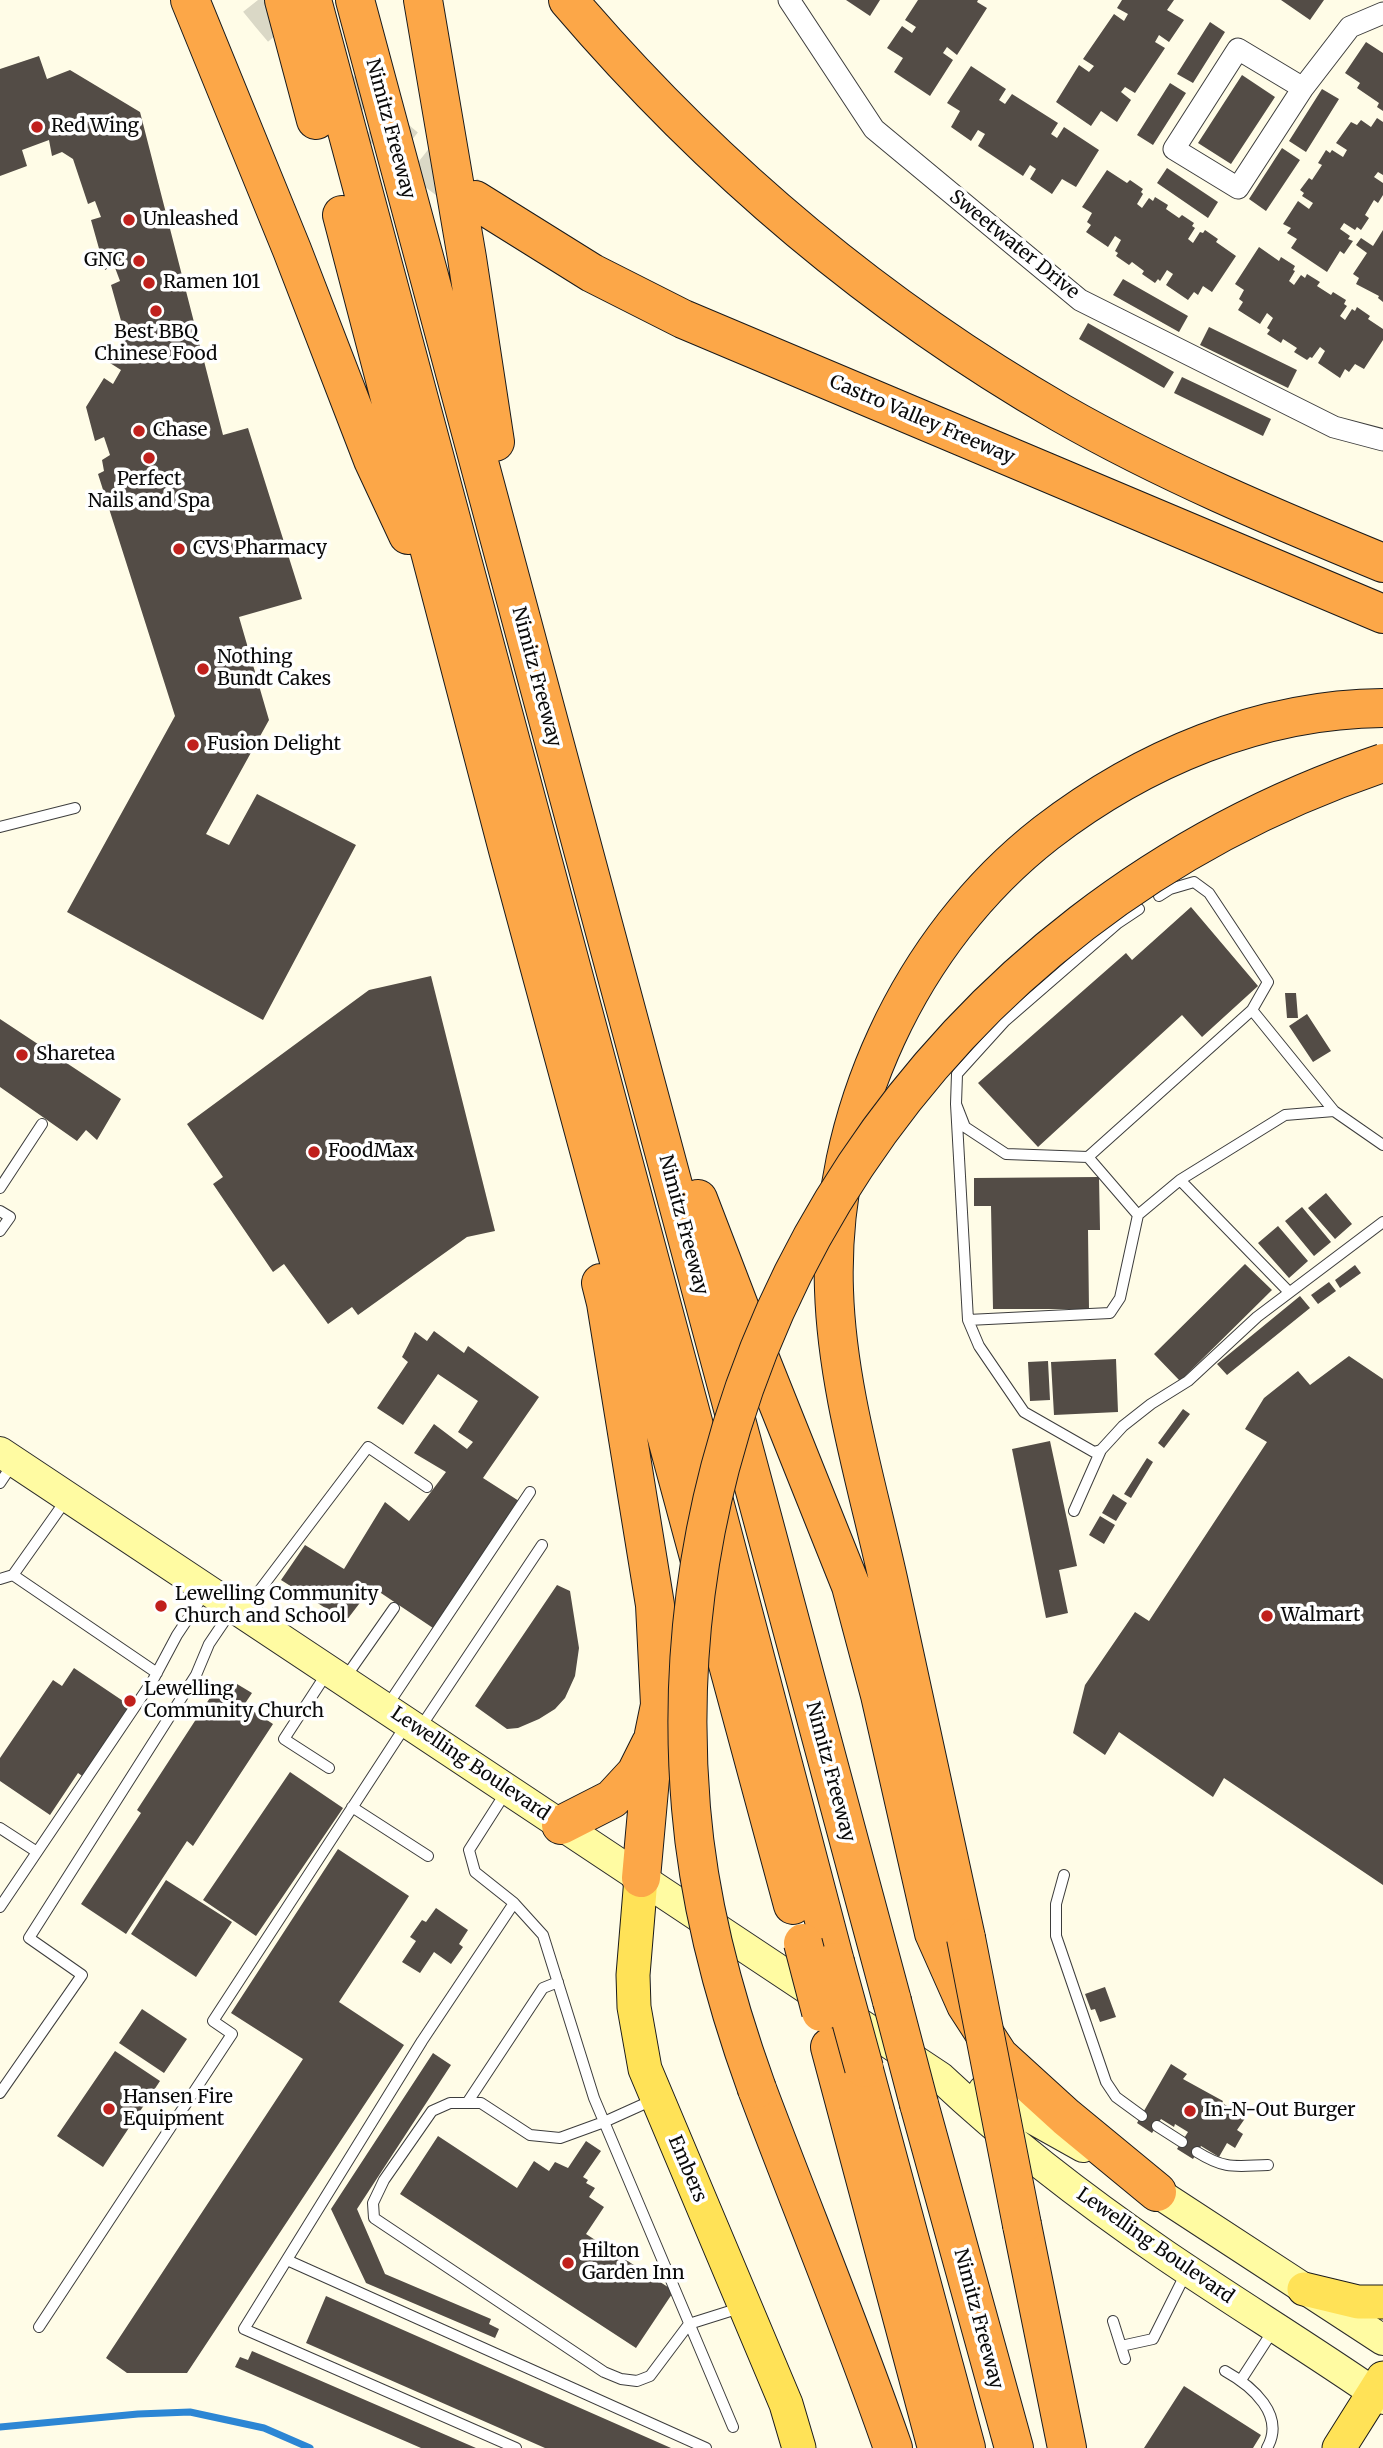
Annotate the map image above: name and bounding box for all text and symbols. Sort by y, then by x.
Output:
street label: Nimitz Freeway [360,56,420,202]
place label: Red Wing [51,116,139,138]
marker: Red Wing [29,119,45,135]
street label: Sweetwater Drive [945,186,1083,304]
place label: Unleashed [143,209,239,231]
marker: Unleashed [121,212,137,228]
place label: GNC [84,250,125,272]
marker: GNC [131,253,147,269]
place label: Ramen 101 [163,272,260,294]
marker: Ramen 101 [141,275,157,291]
marker: Best BBQ Chinese Food [148,303,164,319]
place label: Best BBQ Chinese Food [94,322,218,366]
street label: Castro Valley Freeway [826,371,1018,469]
place label: Chase [153,420,208,442]
marker: Chase [131,423,147,439]
marker: Perfect Nails and Spa [141,450,157,466]
place label: Perfect Nails and Spa [88,469,210,513]
place label: CVS Pharmacy [193,538,327,560]
marker: CVS Pharmacy [171,541,187,557]
street label: Nimitz Freeway [506,604,566,750]
place label: Nothing Bundt Cakes [217,647,331,691]
marker: Nothing Bundt Cakes [195,661,211,677]
place label: Fusion Delight [207,734,341,756]
marker: Fusion Delight [185,737,201,753]
place label: Sharetea [36,1044,115,1066]
marker: Sharetea [14,1047,30,1063]
place label: FoodMax [328,1141,414,1163]
marker: FoodMax [306,1144,322,1160]
street label: Nimitz Freeway [653,1152,713,1298]
place label: Lewelling Community Church and School [175,1584,379,1628]
marker: Lewelling Community Church and School [153,1598,169,1614]
place label: Walmart [1281,1605,1360,1627]
marker: Walmart [1259,1608,1275,1624]
place label: Lewelling Community Church [144,1679,324,1723]
marker: Lewelling Community Church [122,1693,138,1709]
street label: Nimitz Freeway [800,1699,860,1845]
street label: Lewelling Boulevard [386,1702,554,1826]
place label: Hansen Fire Equipment [123,2087,233,2131]
place label: In-N-Out Burger [1204,2100,1356,2122]
marker: Hansen Fire Equipment [101,2101,117,2117]
marker: In-N-Out Burger [1182,2103,1198,2119]
street label: Embers [663,2132,711,2206]
street label: Lewelling Boulevard [1072,2183,1238,2309]
place label: Hilton Garden Inn [582,2241,684,2285]
street label: Nimitz Freeway [948,2246,1008,2392]
marker: Hilton Garden Inn [560,2255,576,2271]

